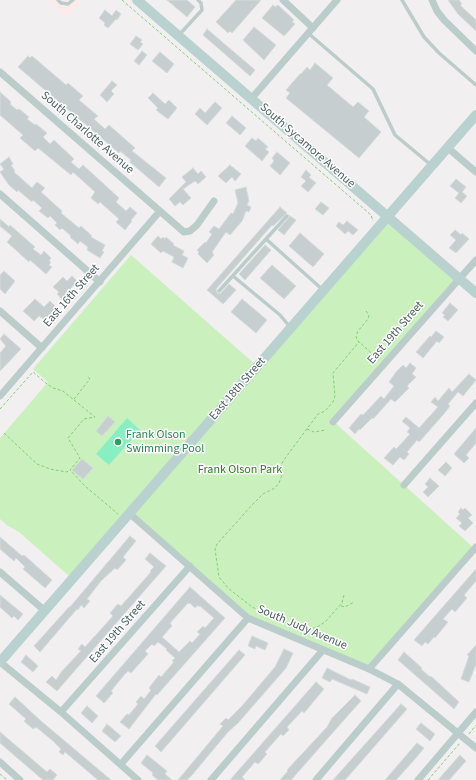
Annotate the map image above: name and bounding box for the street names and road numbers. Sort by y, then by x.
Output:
street label: South Charlotte Avenue [38,89,136,177]
street label: South Sycamore Avenue [256,101,358,191]
street label: East 16th Street [41,262,103,330]
street label: East 19th Street [365,299,427,367]
street label: East 18th Street [207,355,269,423]
street label: East 19th Street [87,598,149,666]
street label: South Judy Avenue [255,603,349,653]

